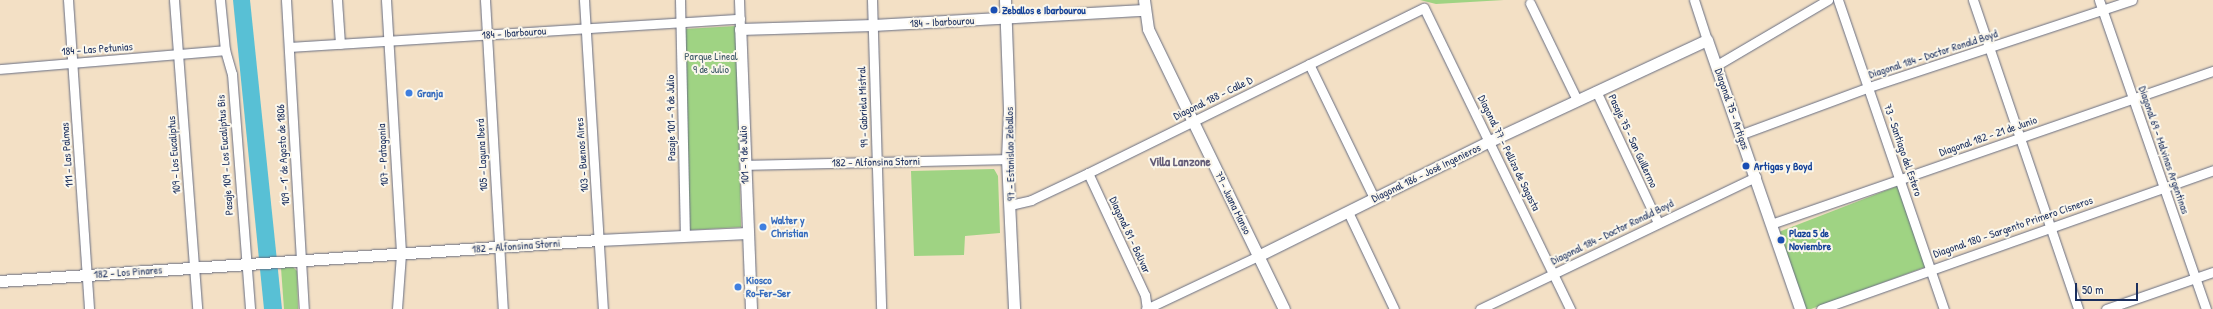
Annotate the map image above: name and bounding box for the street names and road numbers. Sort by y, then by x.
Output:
street label: 184 - Ibarbourou [909,14,975,30]
street label: 184 - Ibarbourou [481,24,547,42]
street label: Diagonal 184 - Doctor Ronald Boyd [1867,27,1999,81]
street label: 184 - Las Petunias [61,40,133,58]
street label: 99 - Gabriela Mistral [855,66,871,148]
street label: Diagonal 75 - Artigas [1712,67,1752,151]
street label: Diagonal 188 - Calle D [1171,73,1255,123]
street label: Pasaje 101 - 9 de Julio [664,75,678,161]
street label: Diagonal 69 - Malvinas Argentinas [2136,84,2192,216]
street label: Pasaje 75 - San Guillermo [1606,92,1660,190]
street label: Diagonal 77 - Pelliza de Sagasta [1475,93,1543,213]
street label: Pasaje 109 - Los Eucaliptus Bis [214,94,236,216]
street label: 73 - Santiago del Estero [1881,102,1925,198]
street label: 109 - 1° de Agosto de 1806 [274,104,292,206]
street label: 97 - Estanislao Zeballos [1003,107,1017,201]
street label: Diagonal 182 - 21 de Junio [1937,113,2039,159]
street label: 109 - Los Eucaliptus [165,116,183,194]
street label: 103 - Buenos Aires [573,117,591,193]
street label: 105 - Laguna Iberá [474,118,490,192]
street label: 111 - Las Palmas [58,122,76,188]
street label: 107 - Patagonia [375,123,391,187]
street label: 101 - 9 de Julio [736,126,752,184]
street label: Diagonal 186 - José Ingenieros [1369,141,1483,205]
street label: 182 - Alfonsina Storni [832,155,920,169]
street label: 79 - Juana Manso [1212,170,1254,236]
street label: Diagonal 180 - Sargento Primero Cisneros [1931,193,2095,261]
street label: Diagonal 81 - Bolivar [1107,195,1153,275]
street label: Diagonal 184 - Doctor Ronald Boyd [1549,197,1675,267]
street label: 182 - Alfonsina Storni [471,236,561,256]
street label: 182 - Los Pinares [93,263,163,281]

